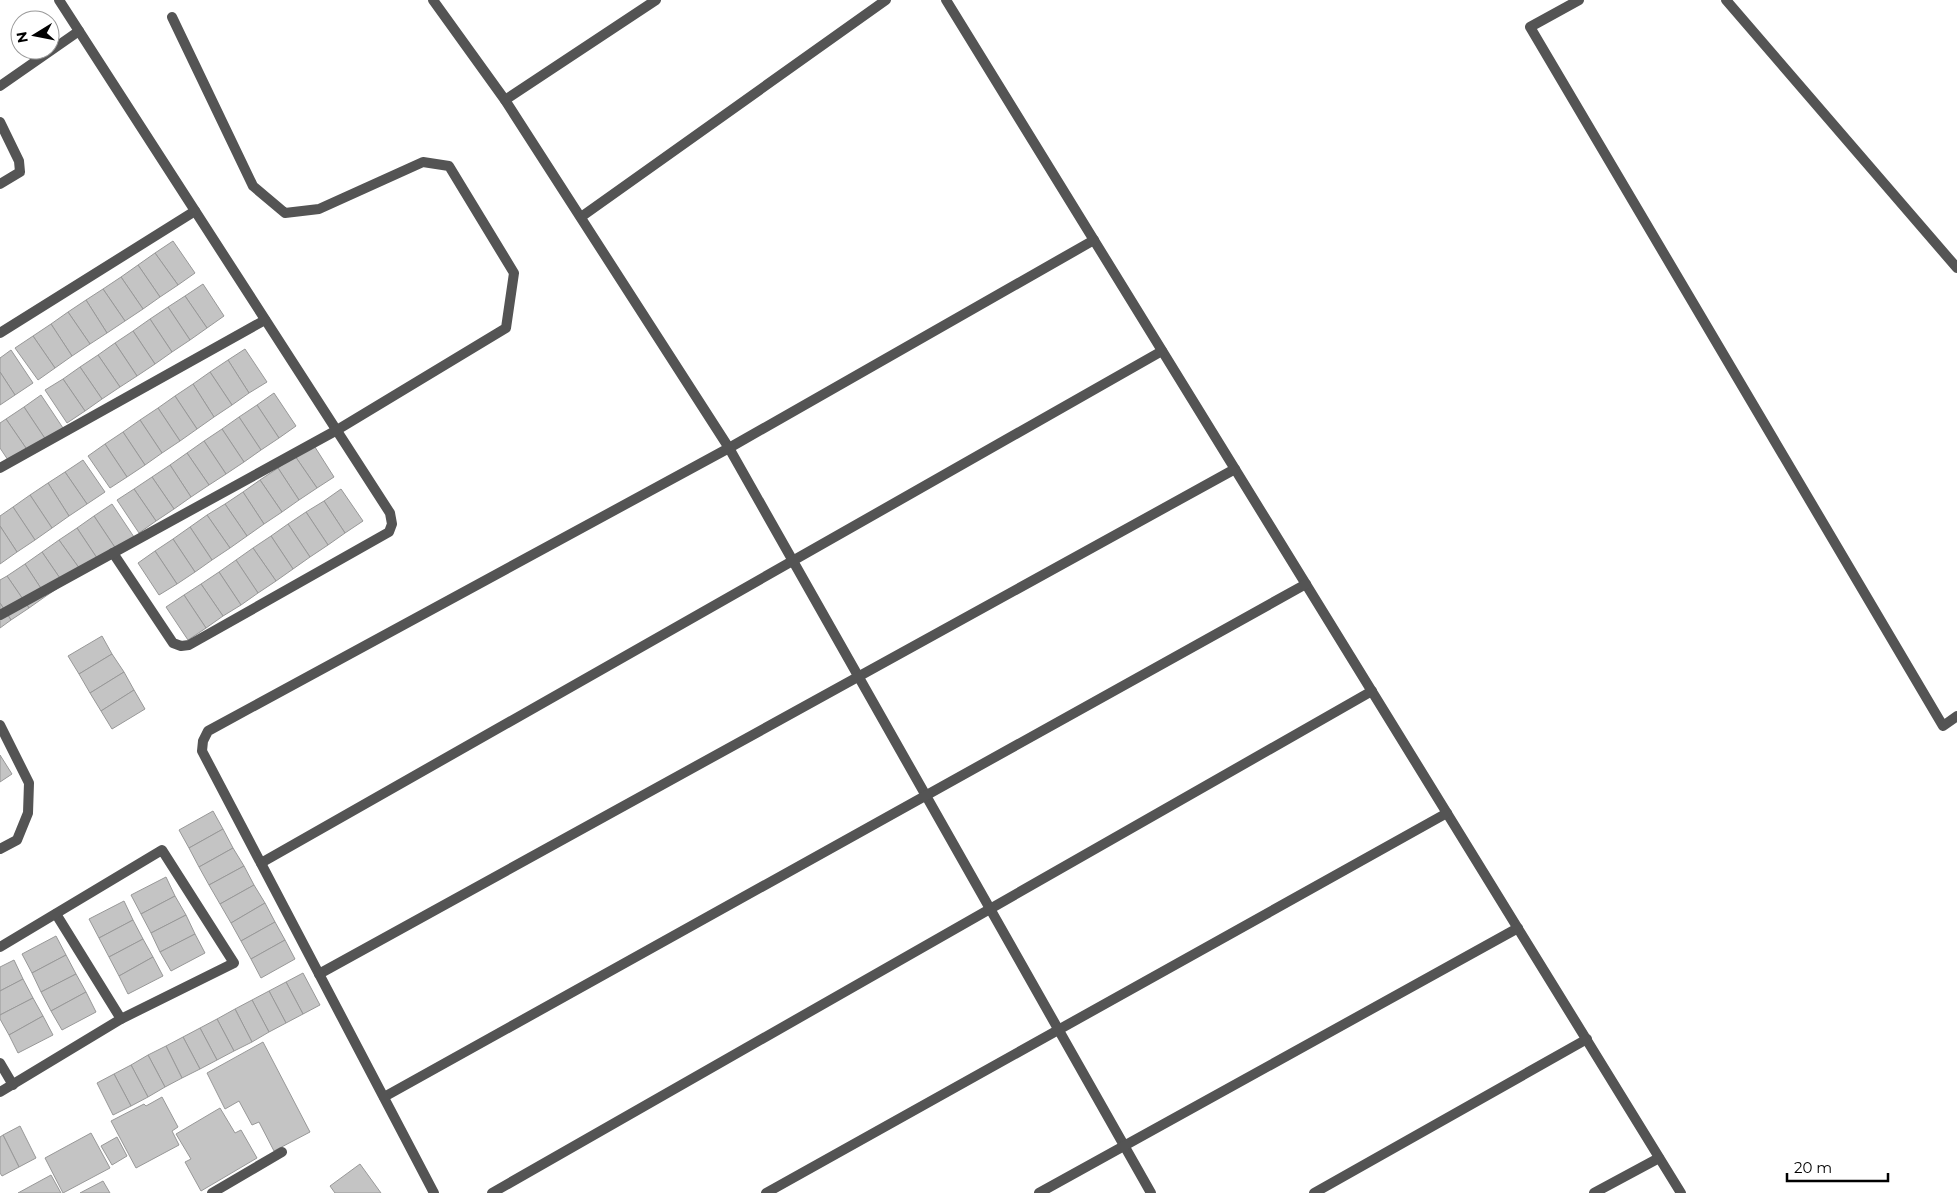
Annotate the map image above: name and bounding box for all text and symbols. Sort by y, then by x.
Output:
north arrow [10,10,60,60]
text: N [12,30,32,44]
scale bar [1787,1150,1888,1182]
text: 20 m [1794,1158,1832,1177]

